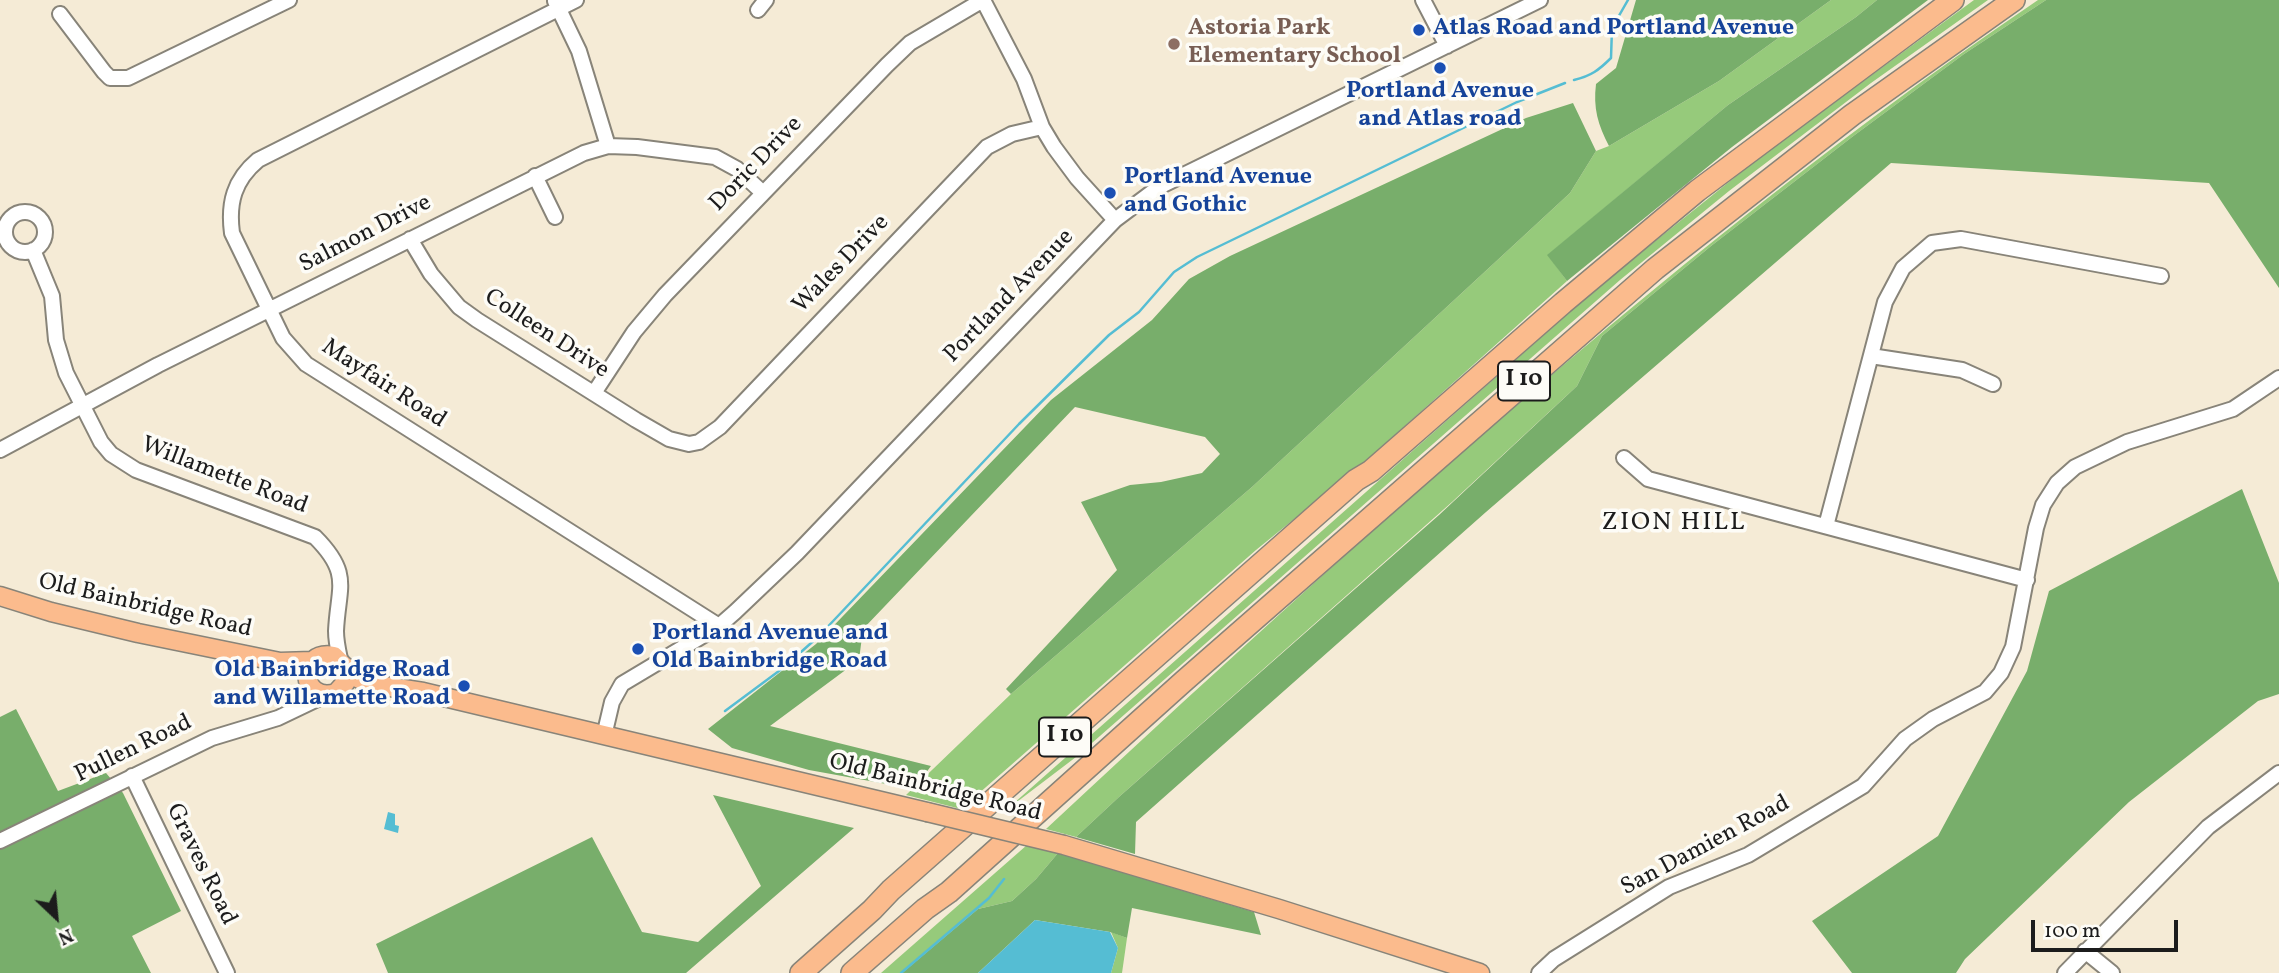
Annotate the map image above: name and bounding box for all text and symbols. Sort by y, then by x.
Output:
place label: Astoria Park Elementary School [1188,16,1401,72]
place label: Atlas Road and Portland Avenue [1433,16,1794,44]
marker: Atlas Road and Portland Avenue [1411,22,1427,38]
marker: Astoria Park Elementary School [1166,36,1182,52]
marker: Portland Avenue and Atlas road [1432,60,1448,76]
place label: Portland Avenue and Atlas road [1346,79,1534,135]
street label: Doric Drive [704,111,810,219]
place label: Portland Avenue and Gothic [1124,165,1312,221]
marker: Portland Avenue and Gothic [1102,185,1118,201]
street label: Salmon Drive [295,189,437,281]
street label: Wales Drive [788,209,896,321]
street label: Portland Avenue [939,224,1081,370]
street label: Colleen Drive [478,284,614,386]
street label: Mayfair Road [315,334,451,436]
road number: I 10 [1498,362,1550,400]
street label: Willamette Road [137,432,311,522]
district label: ZION HILL [1603,508,1745,540]
street label: Old Bainbridge Road [36,568,254,646]
place label: Portland Avenue and Old Bainbridge Road [652,621,888,677]
marker: Portland Avenue and Old Bainbridge Road [630,641,646,657]
place label: Old Bainbridge Road and Willamette Road [213,658,450,714]
marker: Old Bainbridge Road and Willamette Road [456,678,472,694]
street label: Pullen Road [71,709,197,791]
road number: I 10 [1039,718,1091,757]
street label: Old Bainbridge Road [826,749,1044,829]
street label: San Damien Road [1617,790,1795,904]
street label: Graves Road [158,799,242,931]
north arrow [21,882,91,952]
scale bar [2034,906,2181,950]
text: 100 m [2044,917,2101,946]
text: N [53,921,77,951]

